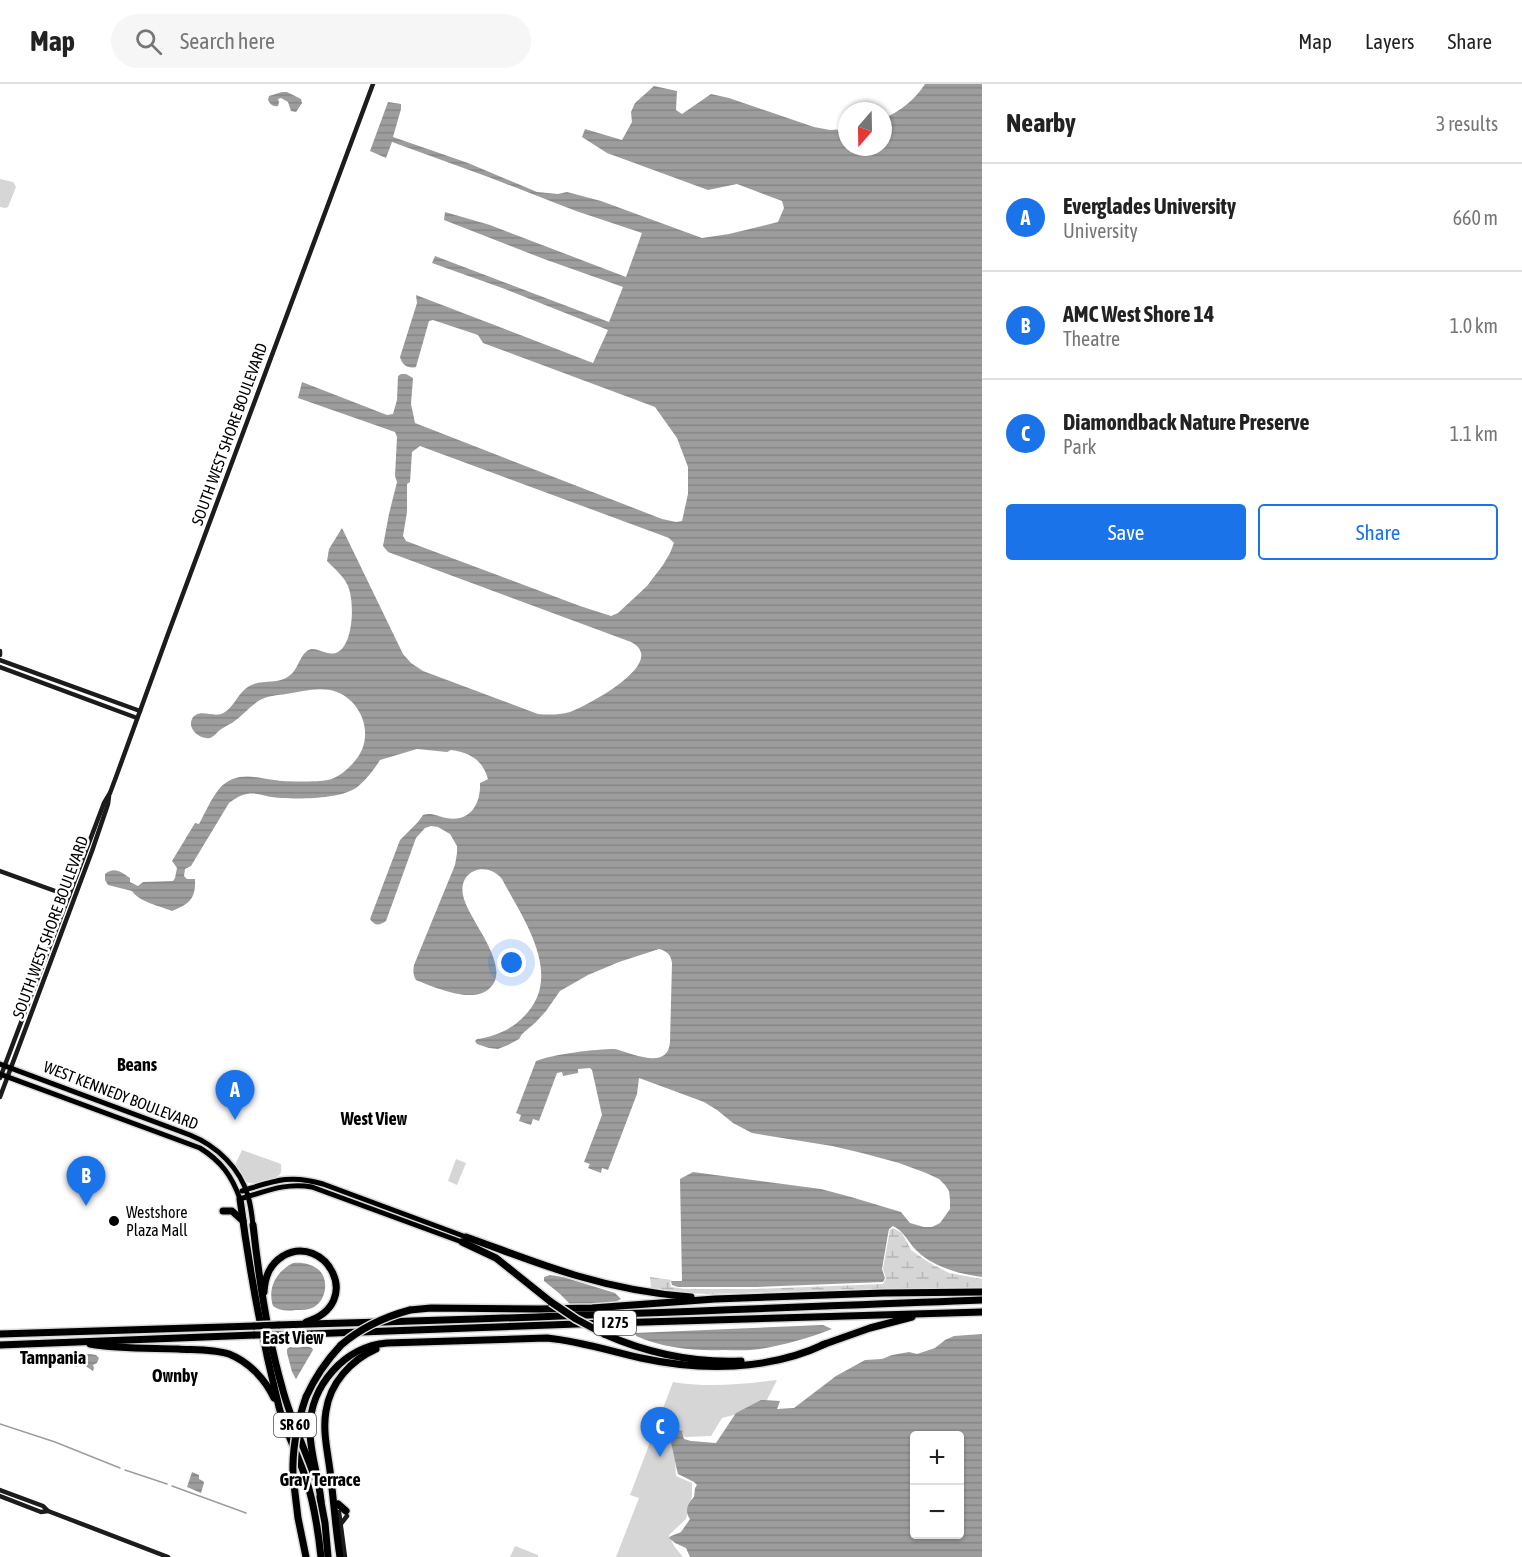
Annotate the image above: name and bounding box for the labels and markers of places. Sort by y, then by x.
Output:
pin: A [216,1070,254,1120]
pin: B [66,1156,106,1206]
place label: Westshore Plaza Mall [126,1203,188,1239]
marker: Westshore Plaza Mall [107,1214,121,1228]
pin: C [640,1408,680,1457]

